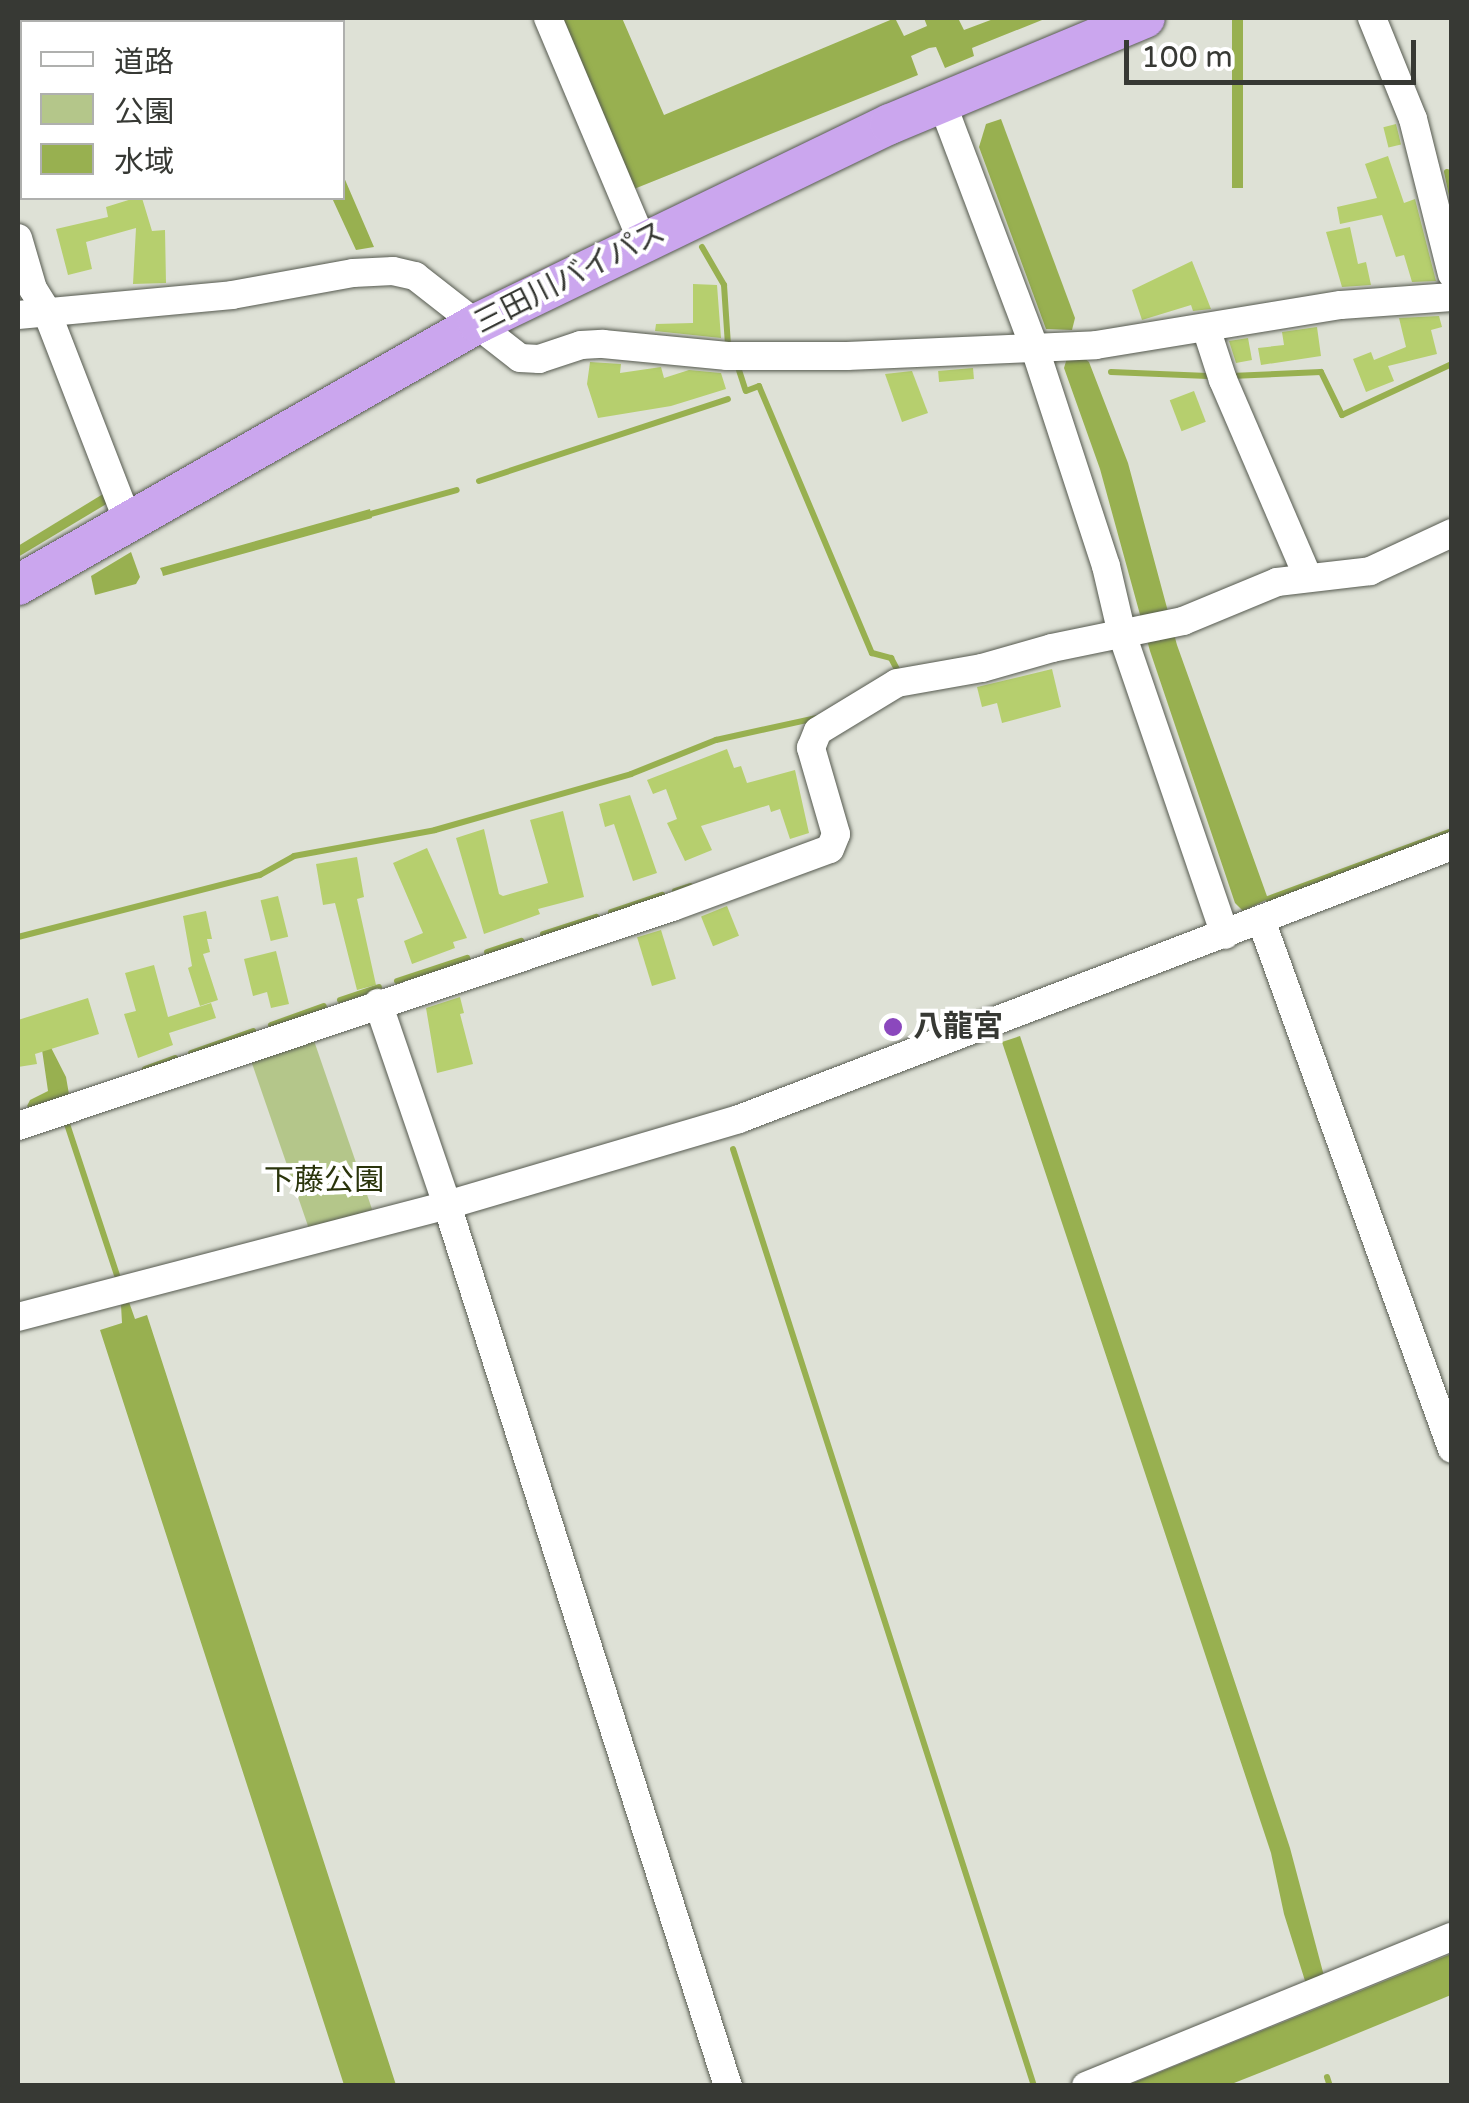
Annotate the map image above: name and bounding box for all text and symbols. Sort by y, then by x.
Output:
legend [20,20,345,200]
scale bar [1129,20,1422,82]
text: 100 m [1141,39,1233,76]
text: 道路 [114,44,174,81]
text: 公園 [114,94,174,131]
text: 水域 [114,144,174,181]
street label: 三田川バイパス [468,214,672,342]
place label: 八龍宮 [913,1009,1003,1045]
marker: 八龍宮 [882,1016,904,1038]
park label: 下藤公園 [264,1163,384,1199]

